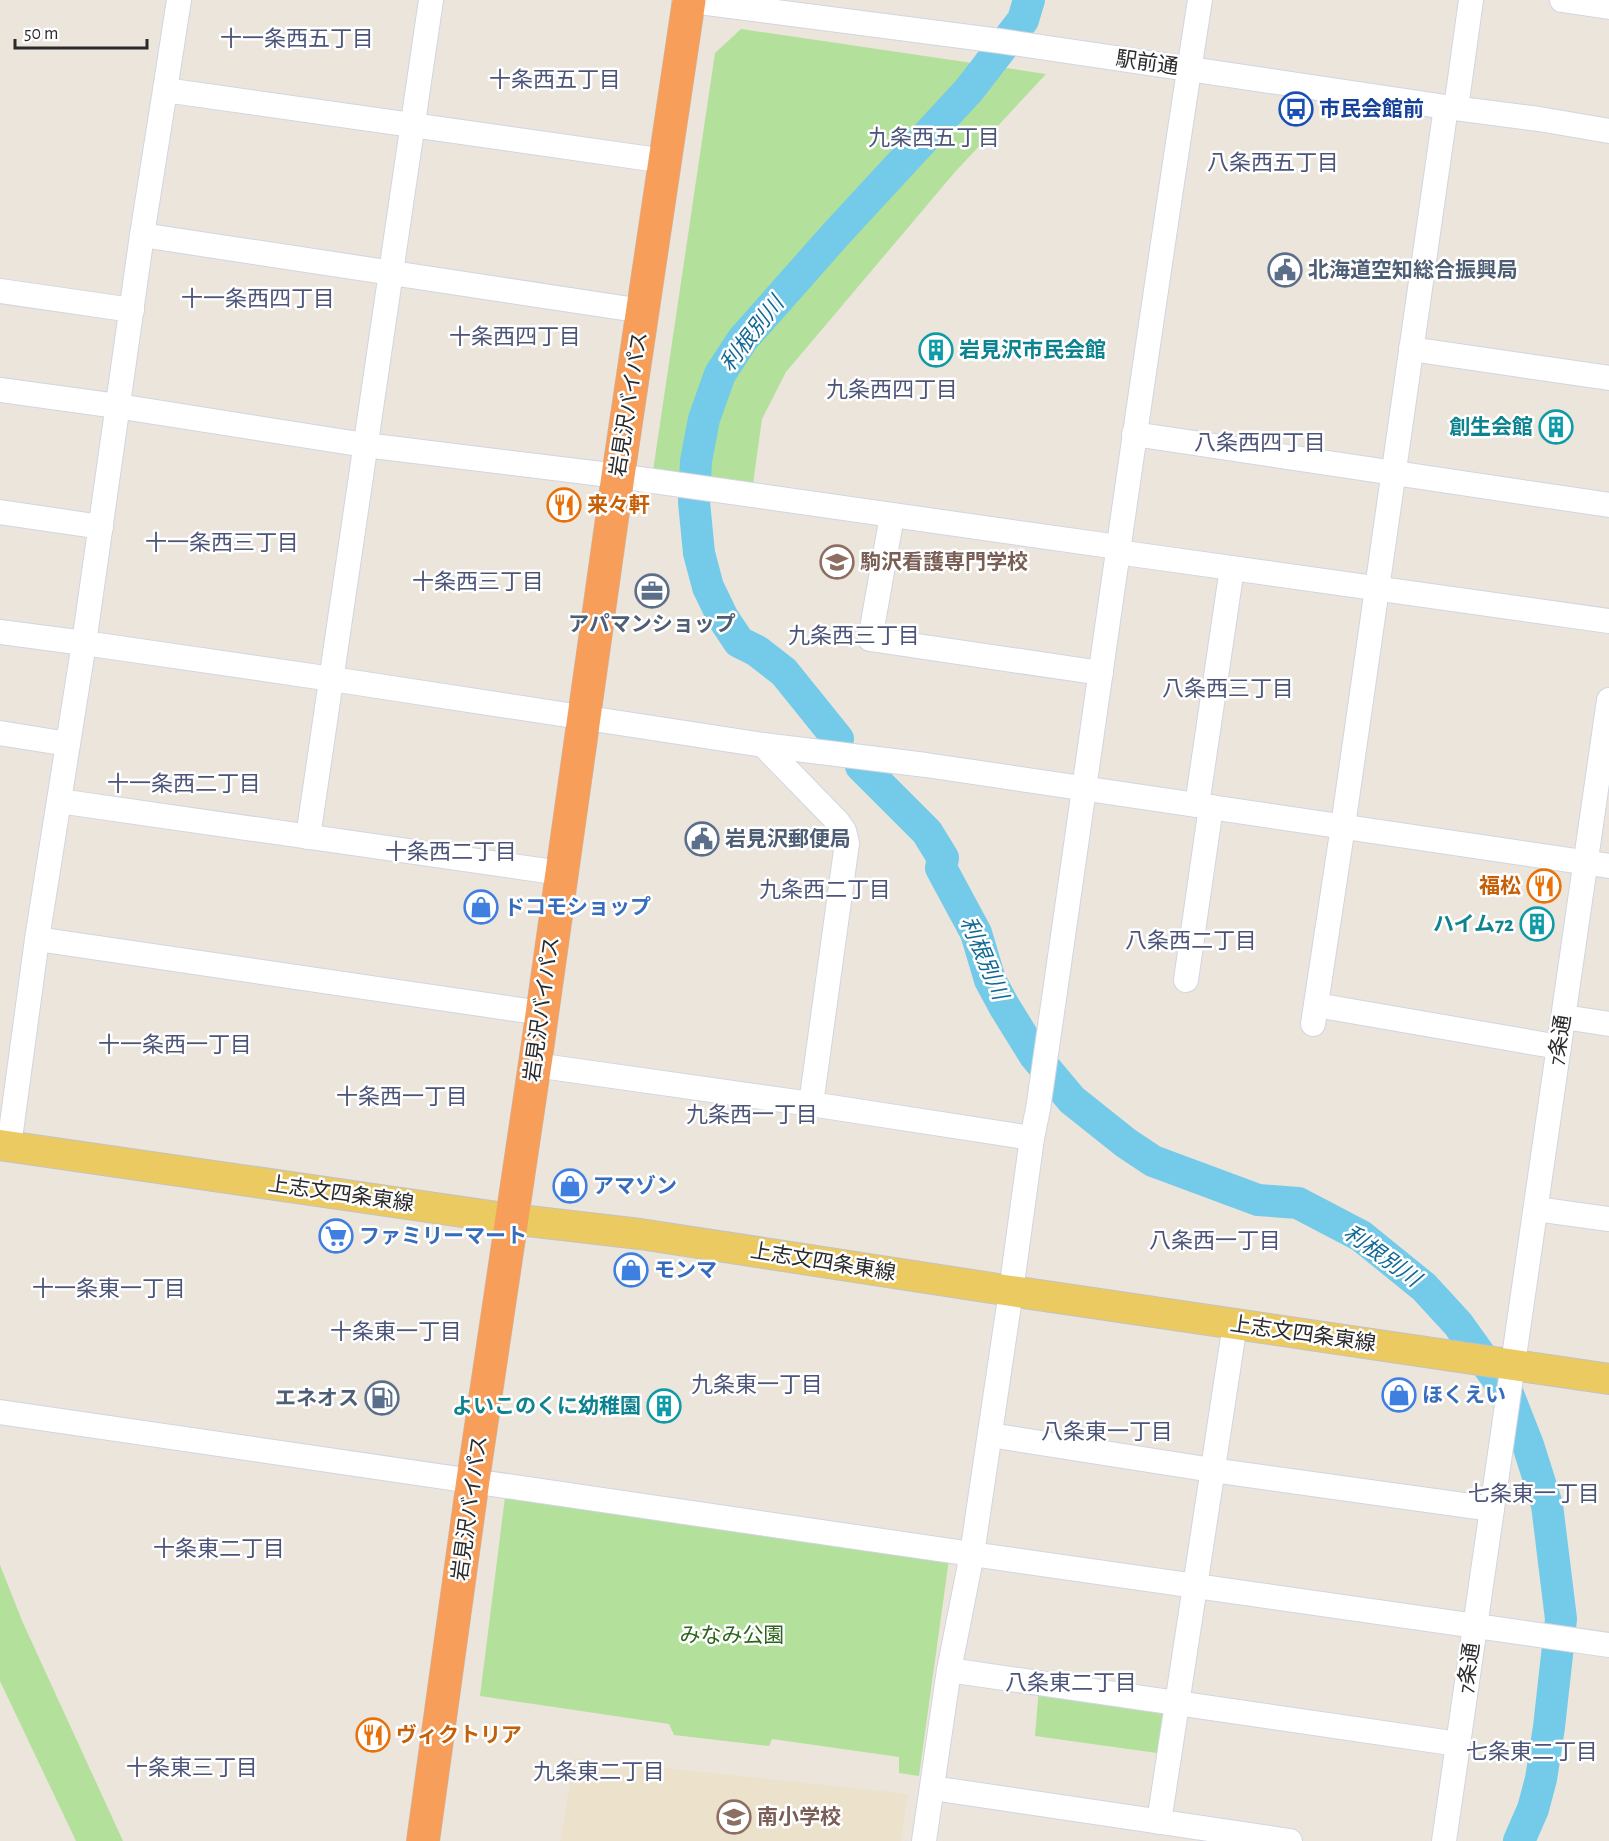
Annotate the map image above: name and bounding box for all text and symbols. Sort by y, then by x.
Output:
scale bar [15,12,147,50]
text: 50 m [24,25,58,43]
district label: 十一条西五丁目 [220,27,374,50]
street label: 駅前通 [1114,47,1180,78]
district label: 十条西五丁目 [489,68,621,91]
bus stop icon: 市民会館前 [1278,91,1314,127]
place label: 市民会館前 [1319,97,1424,120]
district label: 九条西五丁目 [868,126,1000,149]
district label: 八条西五丁目 [1207,151,1339,174]
public building icon: 北海道空知総合振興局 [1267,252,1303,288]
place label: 北海道空知総合振興局 [1308,258,1518,281]
district label: 十一条西四丁目 [181,287,335,310]
water label: 利根別川 [715,290,789,375]
district label: 十条西四丁目 [449,325,581,348]
street label: 岩見沢バイパス [606,330,651,478]
building icon: 岩見沢市民会館 [918,332,954,368]
place label: 岩見沢市民会館 [959,339,1106,361]
district label: 九条西四丁目 [826,378,958,401]
building icon: 創生会館 [1538,409,1574,445]
place label: 創生会館 [1449,416,1533,438]
district label: 八条西四丁目 [1194,431,1326,454]
restaurant icon: 来々軒 [546,487,582,523]
place label: 来々軒 [587,494,650,516]
district label: 十一条西三丁目 [145,531,299,554]
school or university icon: 駒沢看護専門学校 [819,544,855,580]
place label: 駒沢看護専門学校 [860,551,1028,573]
district label: 十条西三丁目 [412,570,544,593]
office icon: アパマンショップ [634,573,670,609]
place label: アパマンショップ [568,613,736,635]
district label: 九条西三丁目 [788,624,920,647]
district label: 八条西三丁目 [1162,677,1294,700]
district label: 十一条西二丁目 [107,772,261,795]
public building icon: 岩見沢郵便局 [684,821,720,857]
place label: 岩見沢郵便局 [725,828,851,850]
district label: 十条西二丁目 [385,840,517,863]
restaurant icon: 福松 [1526,868,1562,904]
place label: 福松 [1479,875,1521,897]
district label: 九条西二丁目 [759,878,891,901]
shop icon: ドコモショップ [463,889,499,925]
place label: ドコモショップ [504,896,651,918]
building icon: ハイム72 [1519,906,1555,942]
water label: 利根別川 [957,913,1013,1005]
place label: ハイム72 [1433,913,1514,935]
district label: 八条西二丁目 [1125,929,1257,952]
street label: 岩見沢バイパス [520,935,563,1083]
street label: 7条通 [1545,1013,1574,1067]
district label: 十一条西一丁目 [98,1033,252,1056]
district label: 十条西一丁目 [336,1085,468,1108]
district label: 九条西一丁目 [686,1103,818,1126]
shop icon: アマゾン [552,1168,588,1204]
street label: 上志文四条東線 [267,1172,415,1215]
place label: アマゾン [593,1174,677,1197]
supermarket icon: ファミリーマート [318,1218,354,1254]
water label: 利根別川 [1340,1220,1426,1292]
place label: ファミリーマート [359,1226,527,1247]
district label: 八条西一丁目 [1149,1229,1281,1252]
street label: 上志文四条東線 [749,1239,897,1284]
shop icon: モンマ [613,1252,649,1288]
place label: モンマ [654,1260,717,1281]
district label: 十一条東一丁目 [32,1277,186,1300]
street label: 上志文四条東線 [1229,1312,1377,1355]
district label: 十条東一丁目 [330,1320,462,1343]
district label: 九条東一丁目 [691,1373,823,1396]
shop icon: ほくえい [1381,1377,1417,1413]
fuel station icon: エネオス [364,1380,400,1416]
place label: ほくえい [1422,1384,1506,1406]
place label: エネオス [275,1388,359,1409]
building icon: よいこのくに幼稚園 [646,1388,682,1424]
place label: よいこのくに幼稚園 [452,1395,641,1417]
district label: 八条東一丁目 [1041,1420,1173,1443]
street label: 岩見沢バイパス [448,1434,491,1582]
district label: 七条東一丁目 [1468,1482,1600,1505]
district label: 十条東二丁目 [153,1537,285,1560]
park label: みなみ公園 [680,1625,785,1646]
street label: 7条通 [1454,1641,1483,1695]
district label: 八条東二丁目 [1005,1671,1137,1694]
restaurant icon: ヴィクトリア [355,1717,391,1753]
place label: ヴィクトリア [396,1723,522,1746]
district label: 七条東二丁目 [1466,1740,1598,1763]
district label: 十条東三丁目 [126,1756,258,1779]
district label: 九条東二丁目 [533,1760,665,1783]
school or university icon: 南小学校 [716,1799,752,1835]
place label: 南小学校 [757,1806,841,1828]

